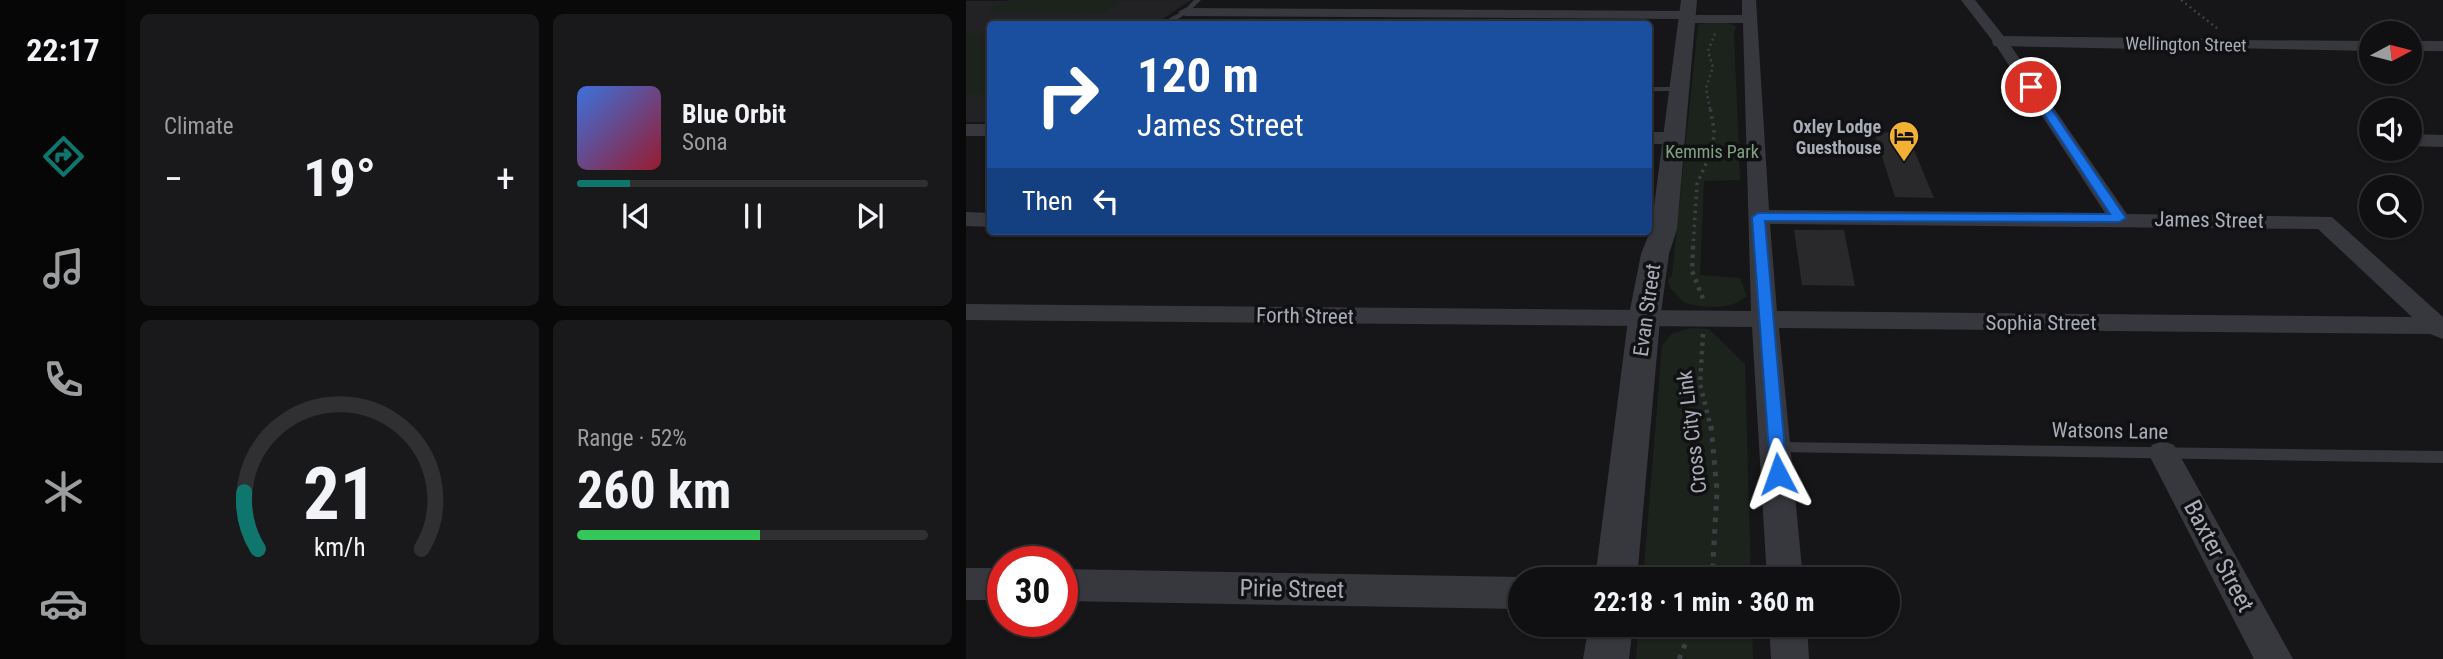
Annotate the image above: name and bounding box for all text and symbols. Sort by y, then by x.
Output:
north arrow [2359,21,2422,84]
map controls [2359,21,2422,238]
text: 22:17 [26,31,100,69]
street label: Wellington Street [2125,32,2247,56]
text: 120 m [1137,47,1259,104]
icon: right [1022,49,1113,140]
pin [2001,57,2061,117]
icon: arrive [2012,68,2050,106]
button: sound [2359,98,2422,161]
text: Blue Orbit [682,99,786,129]
text: James Street [1137,106,1304,144]
text: Climate [164,113,234,140]
place label: Oxley Lodge Guesthouse [1793,116,1881,158]
hotel icon: Oxley Lodge Guesthouse [1887,119,1921,163]
text: Sona [682,129,728,156]
icon: directions [39,132,88,181]
park label: Kemmis Park [1665,141,1759,162]
text: 19° [303,148,376,209]
text: − [164,157,183,201]
text: + [496,157,515,201]
button: search [2359,175,2422,238]
icon: left [1087,182,1125,220]
text: Then [1022,186,1073,216]
icon: previous [617,197,655,235]
icon: pause [734,197,772,235]
icon: next [851,197,889,235]
street label: James Street [2154,207,2264,233]
icon: music [39,244,88,293]
street label: Evan Street [1629,262,1665,358]
street label: Forth Street [1256,303,1354,329]
street label: Sophia Street [1986,311,2096,335]
icon: phone [39,355,88,404]
street label: Cross City Link [1672,369,1711,495]
street label: Watsons Lane [2051,418,2169,444]
text: Range · 52% [577,425,687,452]
position arrow [1741,437,1815,511]
text: 21 [303,451,376,537]
text: 260 km [577,460,731,521]
icon: climate [39,467,88,516]
street label: Baxter Street [2178,495,2260,617]
text: km/h [314,532,365,561]
speed limit sign: 30 [987,546,1078,637]
street label: Pirie Street [1239,574,1345,604]
icon: car [39,579,88,628]
text: 22:18 · 1 min · 360 m [1594,587,1814,617]

